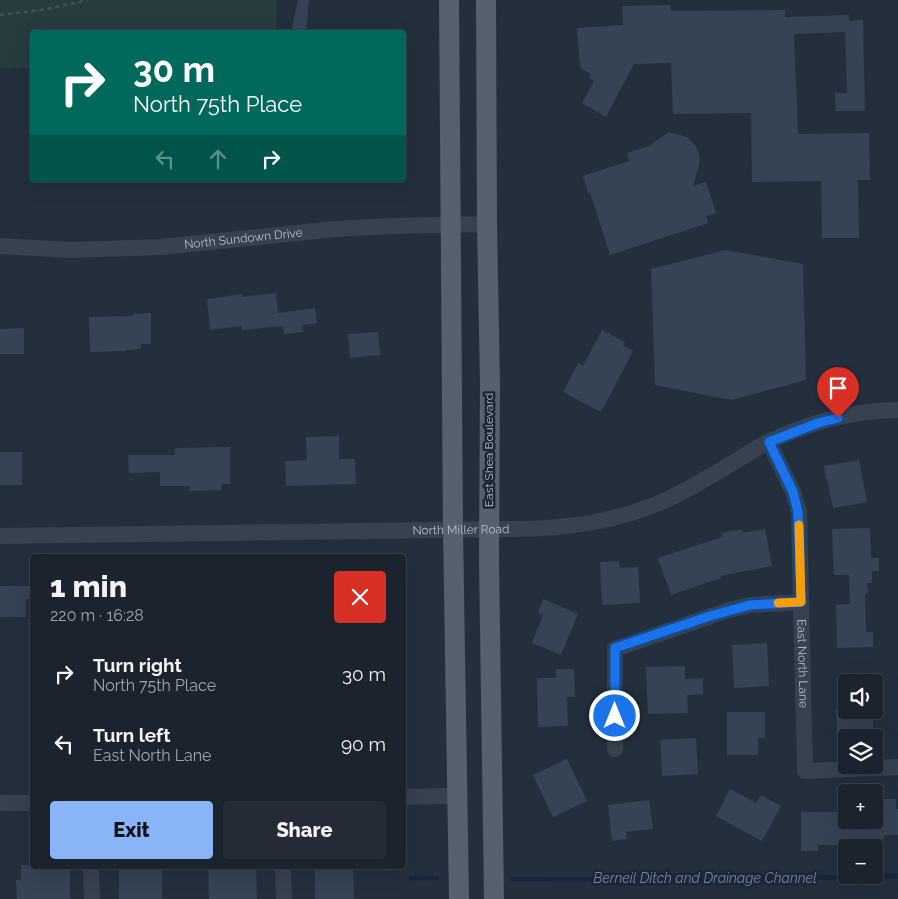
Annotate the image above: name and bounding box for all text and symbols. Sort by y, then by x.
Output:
text: 30 m [133,49,215,90]
icon: right [50,50,115,115]
text: North 75th Place [133,91,302,117]
icon: left [151,145,179,173]
icon: ahead [204,145,232,173]
icon: right [257,145,285,173]
street label: North Sundown Drive [184,225,303,252]
pin [817,367,859,418]
icon: arrive [824,374,852,402]
street label: East Shea Boulevard [482,393,496,507]
street label: North Miller Road [412,522,510,537]
text: 1 min [50,569,127,604]
button: close [334,571,386,623]
text: 220 m · 16:28 [50,606,144,625]
street label: East North Lane [794,619,811,708]
text: Turn right [93,654,182,676]
icon: right [50,660,78,688]
text: 30 m [342,663,386,685]
map controls [838,674,883,884]
button: sound [838,674,883,719]
text: North 75th Place [93,676,216,695]
position arrow [588,689,640,741]
text: Turn left [93,724,170,746]
button: layers [838,729,883,774]
icon: left [50,730,78,758]
text: 90 m [341,733,386,755]
text: East North Lane [93,746,211,765]
button: + [838,784,883,829]
button: Exit [50,801,213,859]
button: Share [223,801,386,859]
button: − [838,839,883,884]
water label: Berneil Ditch and Drainage Channel [593,870,817,886]

